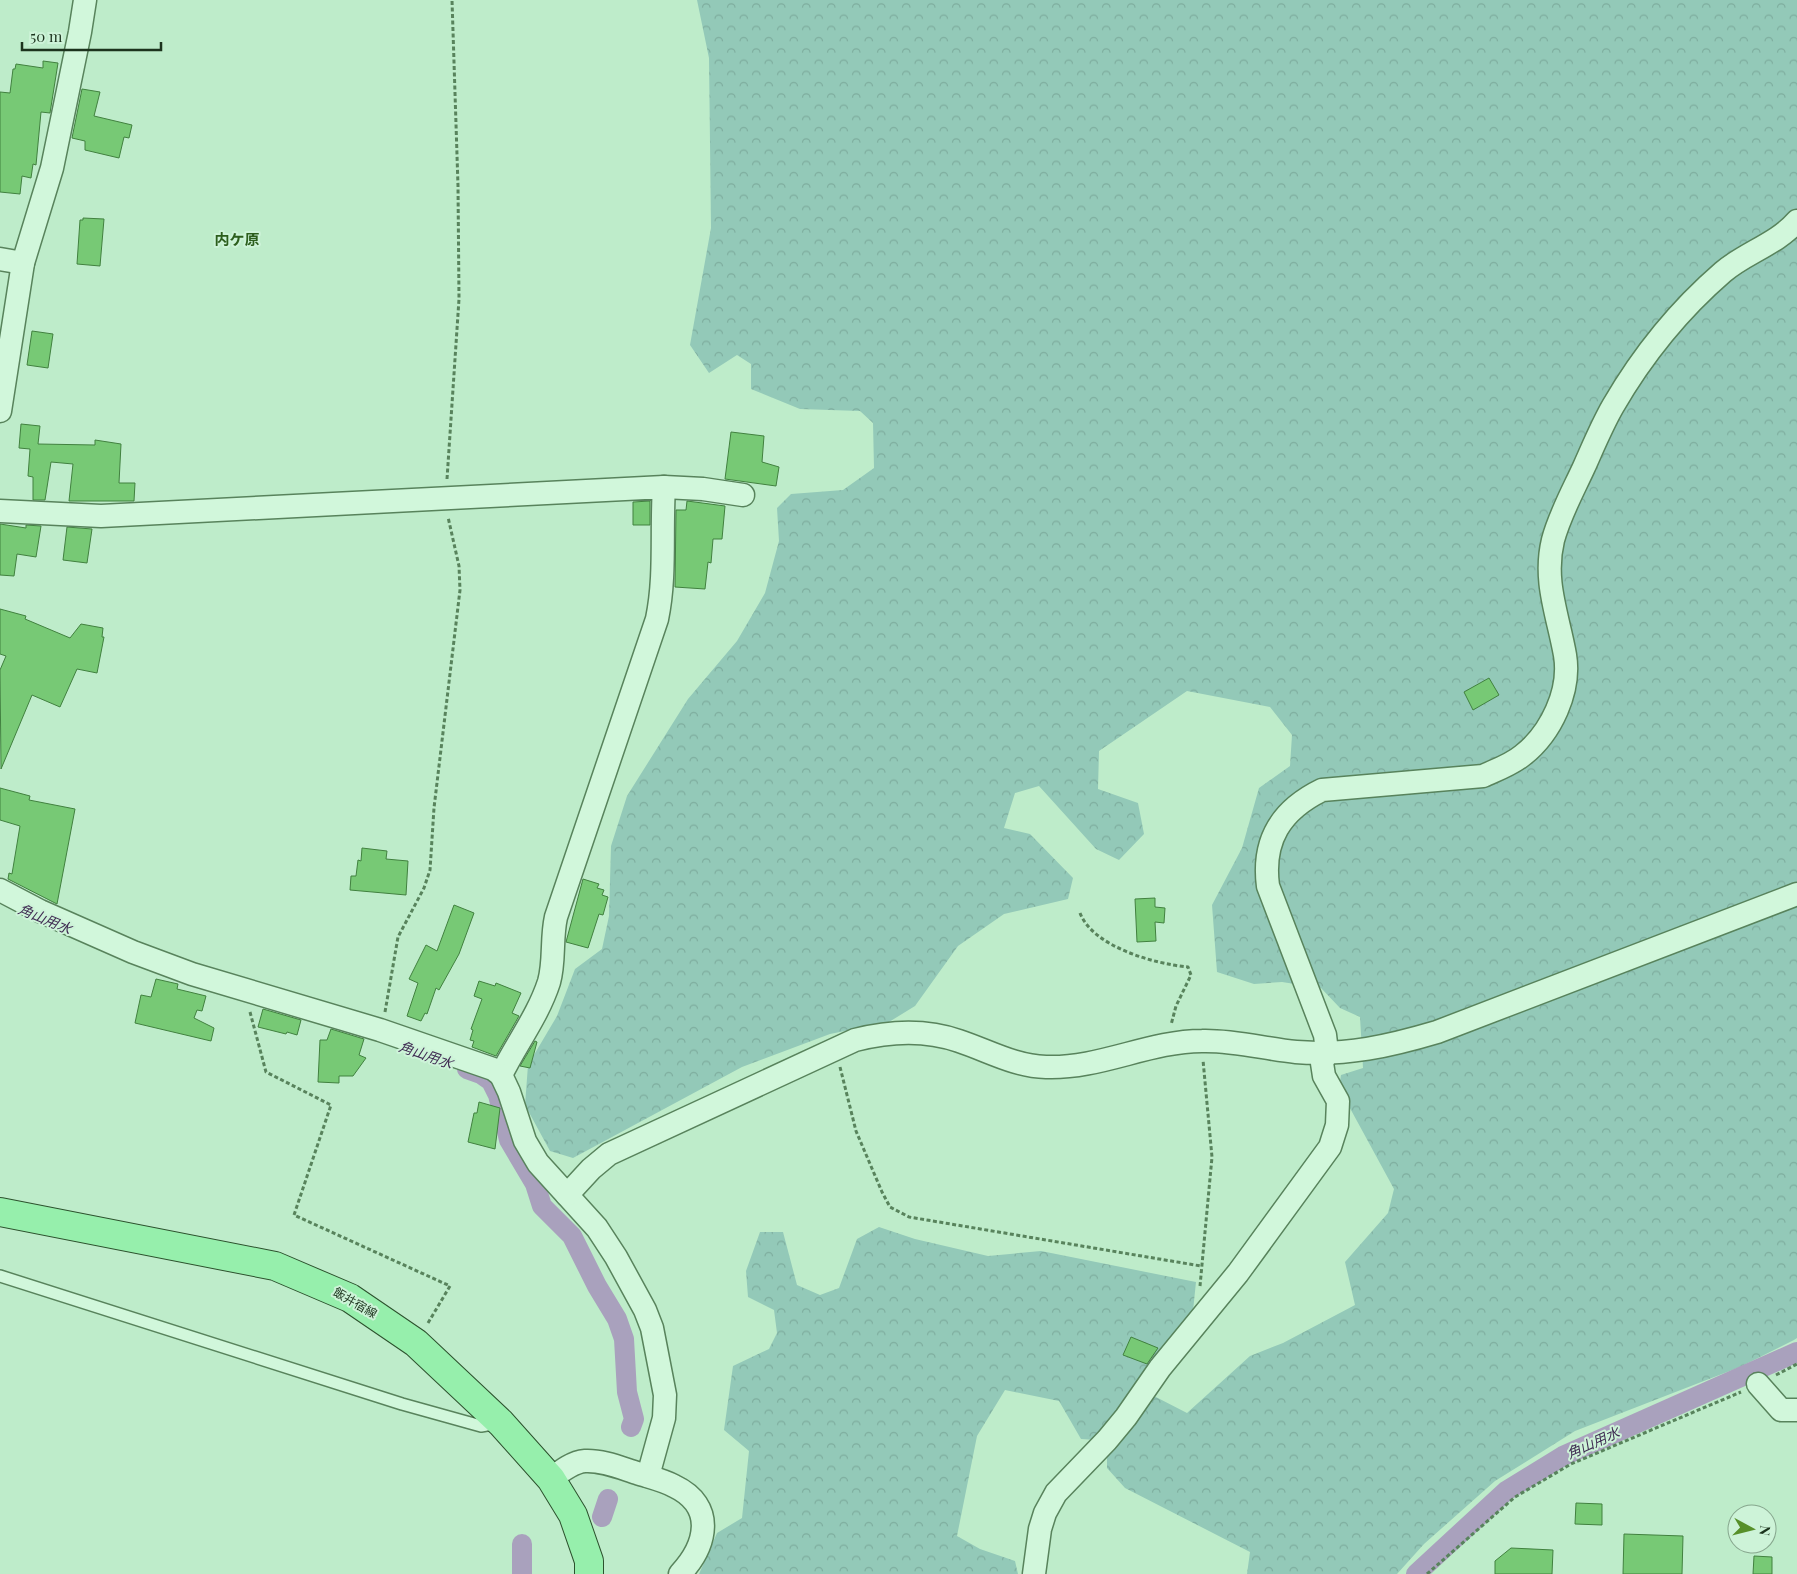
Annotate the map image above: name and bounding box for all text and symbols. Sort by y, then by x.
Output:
scale bar [22,20,161,52]
text: 50 m [30,26,63,46]
district label: 内ケ原 [214,229,260,249]
water label: 角山用水 [16,899,77,939]
water label: 角山用水 [397,1036,458,1073]
street label: 飯井宿線 [331,1283,380,1321]
water label: 角山用水 [1563,1422,1624,1463]
north arrow [1727,1504,1777,1554]
text: N [1755,1524,1775,1537]

